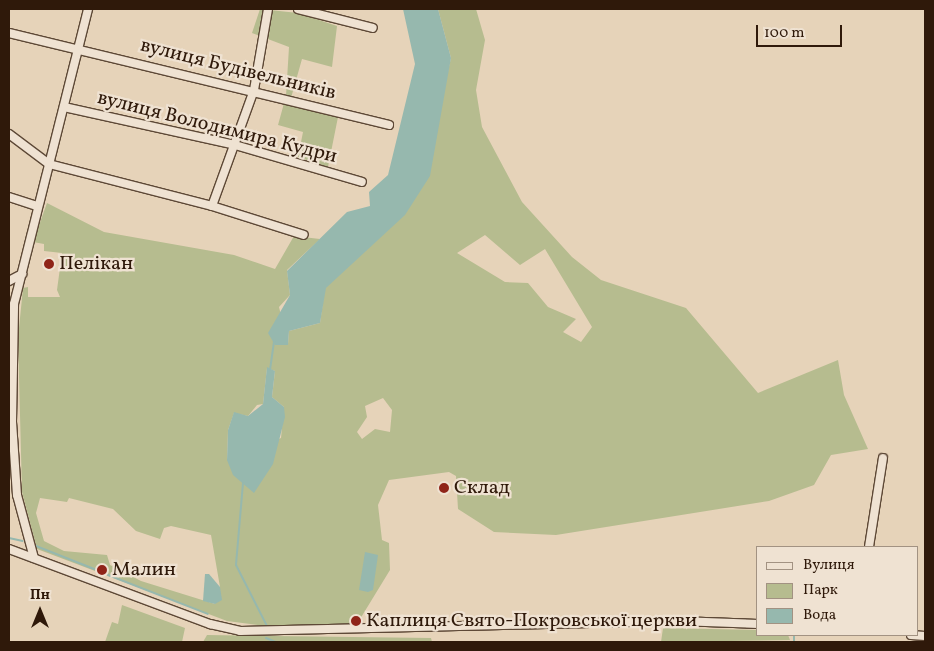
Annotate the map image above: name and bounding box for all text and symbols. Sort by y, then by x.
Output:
scale bar [759,15,845,47]
text: 100 m [764,23,804,44]
street label: вулиця Будівельників [138,34,338,106]
street label: вулиця Володимира Кудри [95,87,339,169]
place label: Пелікан [59,252,133,276]
marker: Пелікан [43,258,55,270]
place label: Склад [454,476,510,500]
marker: Склад [438,482,450,494]
legend [756,546,919,636]
text: Вулиця [803,555,854,576]
place label: Малин [112,558,176,582]
marker: Малин [96,564,108,576]
text: Парк [803,580,838,601]
north arrow [15,586,65,636]
text: Пн [30,586,50,605]
text: Вода [803,605,836,626]
place label: Каплиця Свято-Покровської церкви [366,609,697,633]
marker: Каплиця Свято-Покровської церкви [350,615,362,627]

